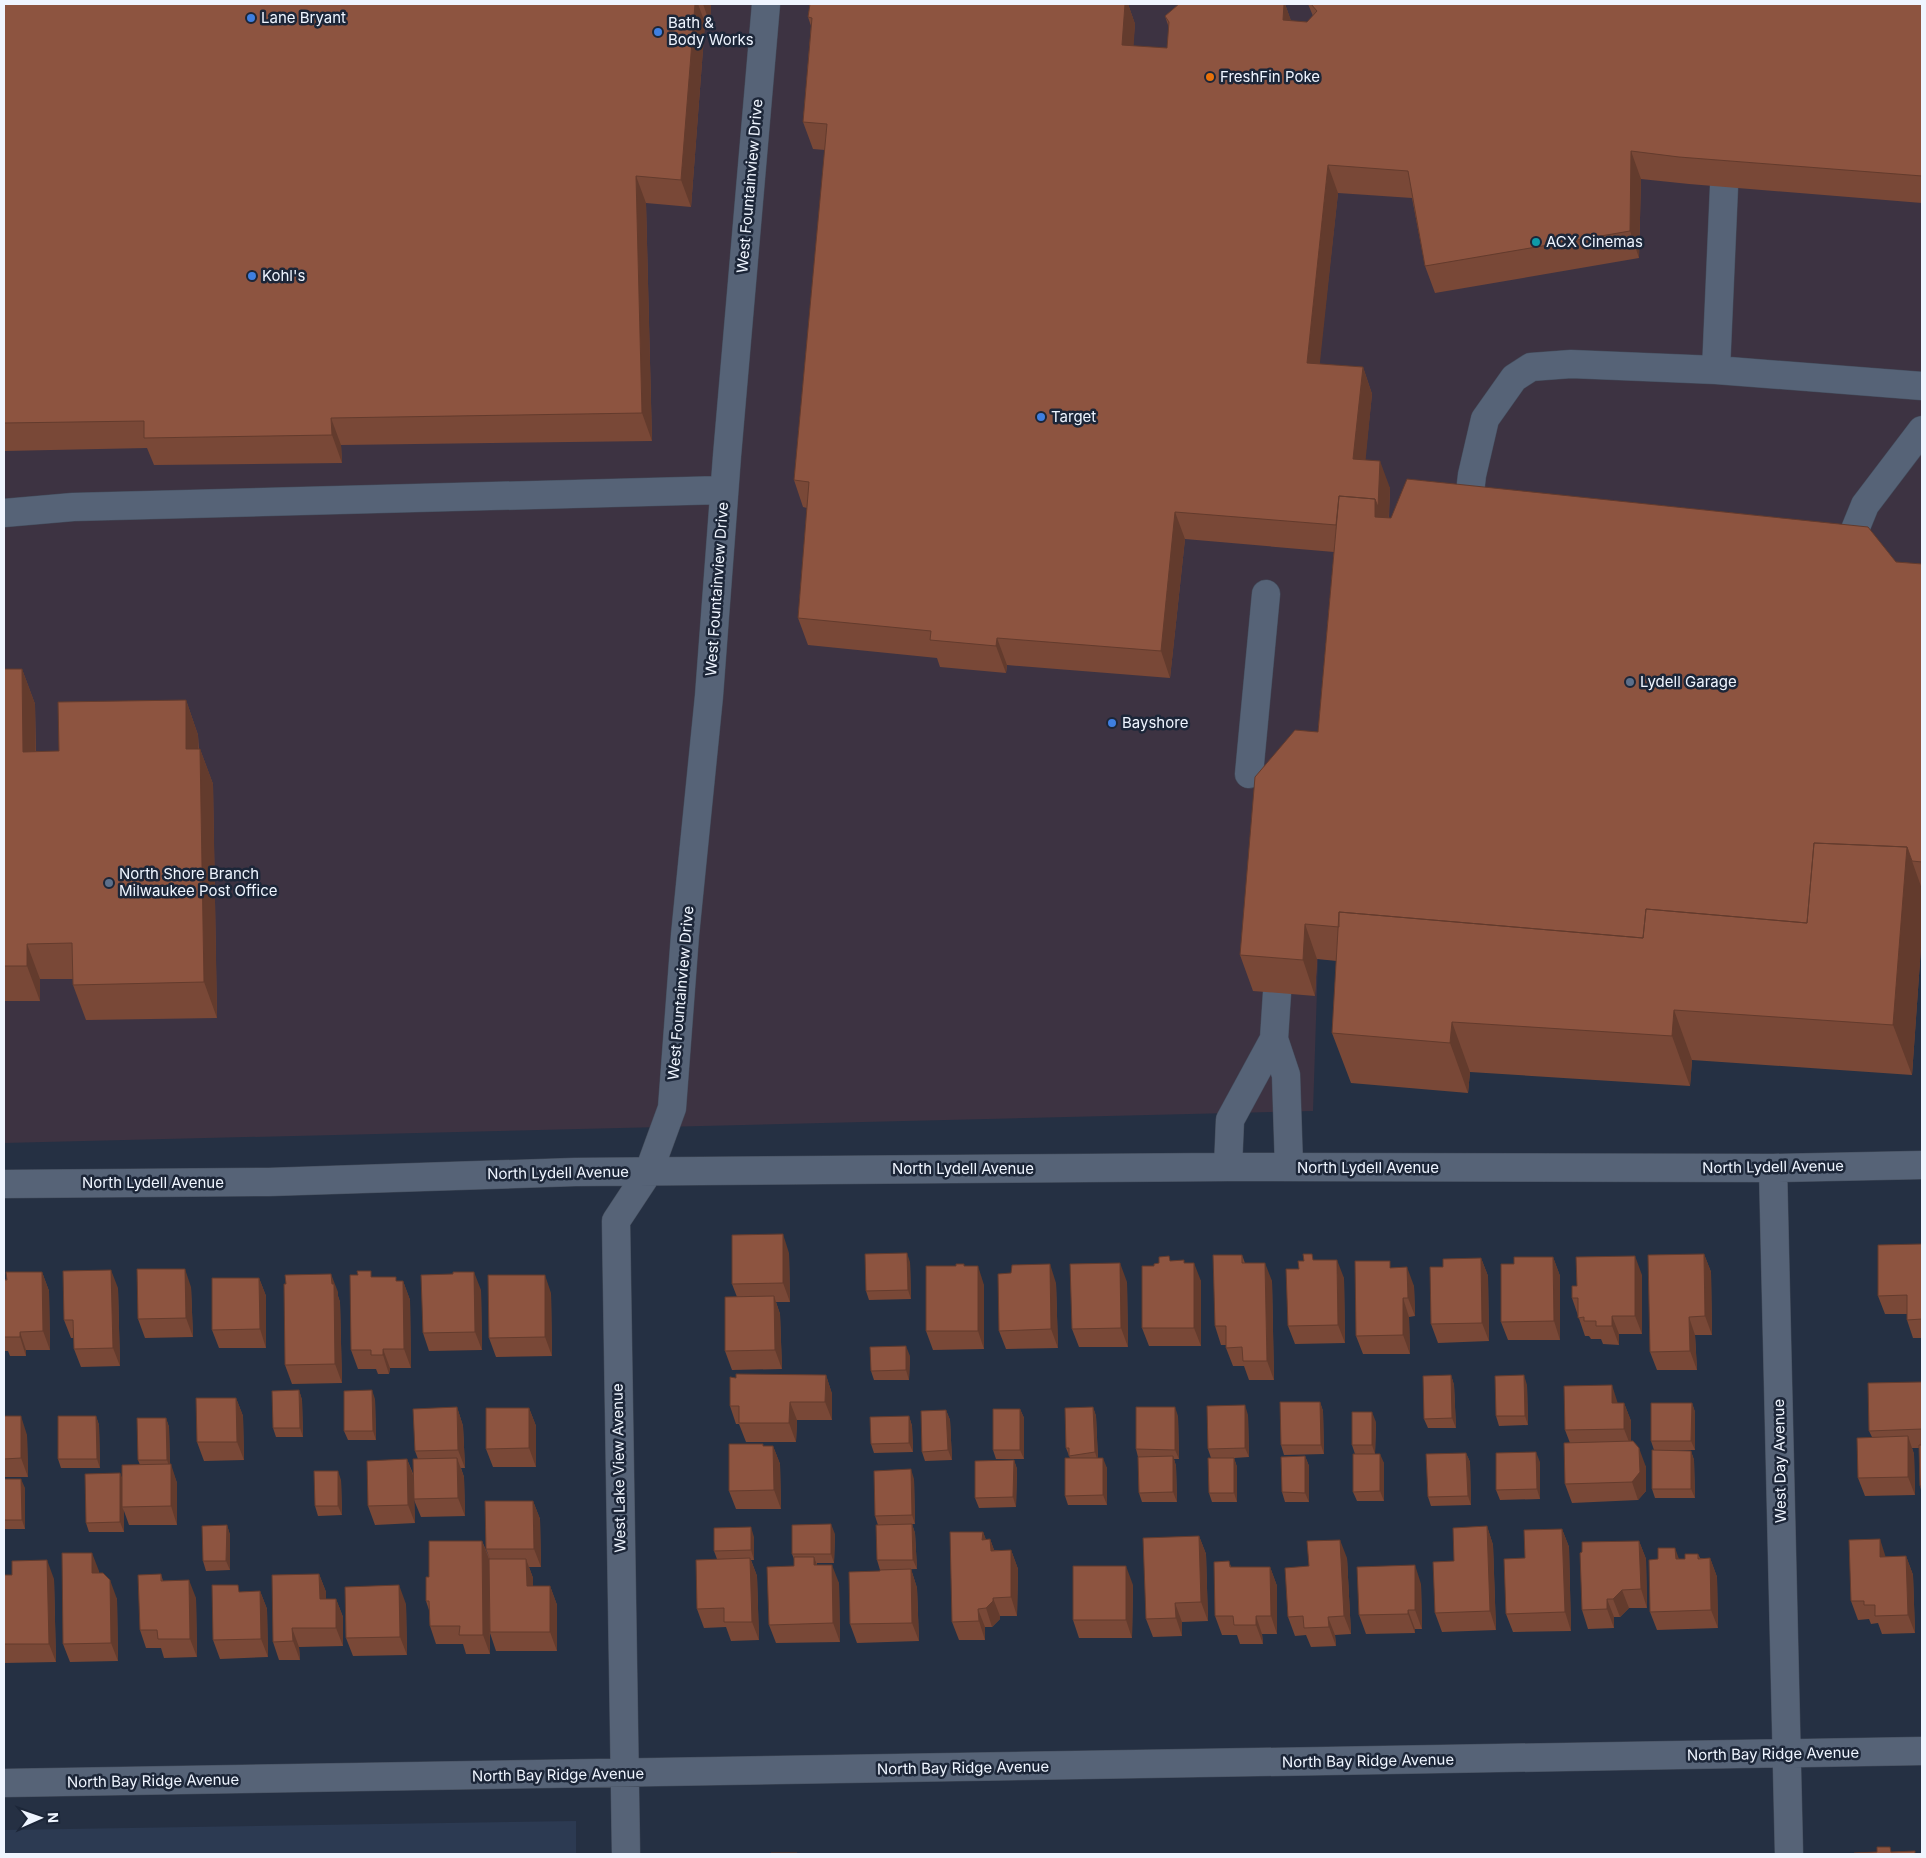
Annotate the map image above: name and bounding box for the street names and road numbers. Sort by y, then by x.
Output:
street label: West Fountainview Drive [732,98,767,274]
street label: West Fountainview Drive [701,501,732,677]
street label: West Fountainview Drive [663,905,698,1081]
street label: North Lydell Avenue [1702,1156,1844,1177]
street label: North Lydell Avenue [1297,1158,1439,1177]
street label: North Lydell Avenue [892,1159,1034,1178]
street label: North Lydell Avenue [487,1162,629,1183]
street label: North Lydell Avenue [82,1173,224,1192]
street label: West Lake View Avenue [608,1383,629,1553]
street label: West Day Avenue [1769,1399,1790,1523]
street label: North Bay Ridge Avenue [1687,1742,1859,1765]
street label: North Bay Ridge Avenue [1282,1749,1454,1772]
street label: North Bay Ridge Avenue [877,1756,1049,1779]
street label: North Bay Ridge Avenue [472,1763,644,1786]
street label: North Bay Ridge Avenue [67,1769,239,1792]

